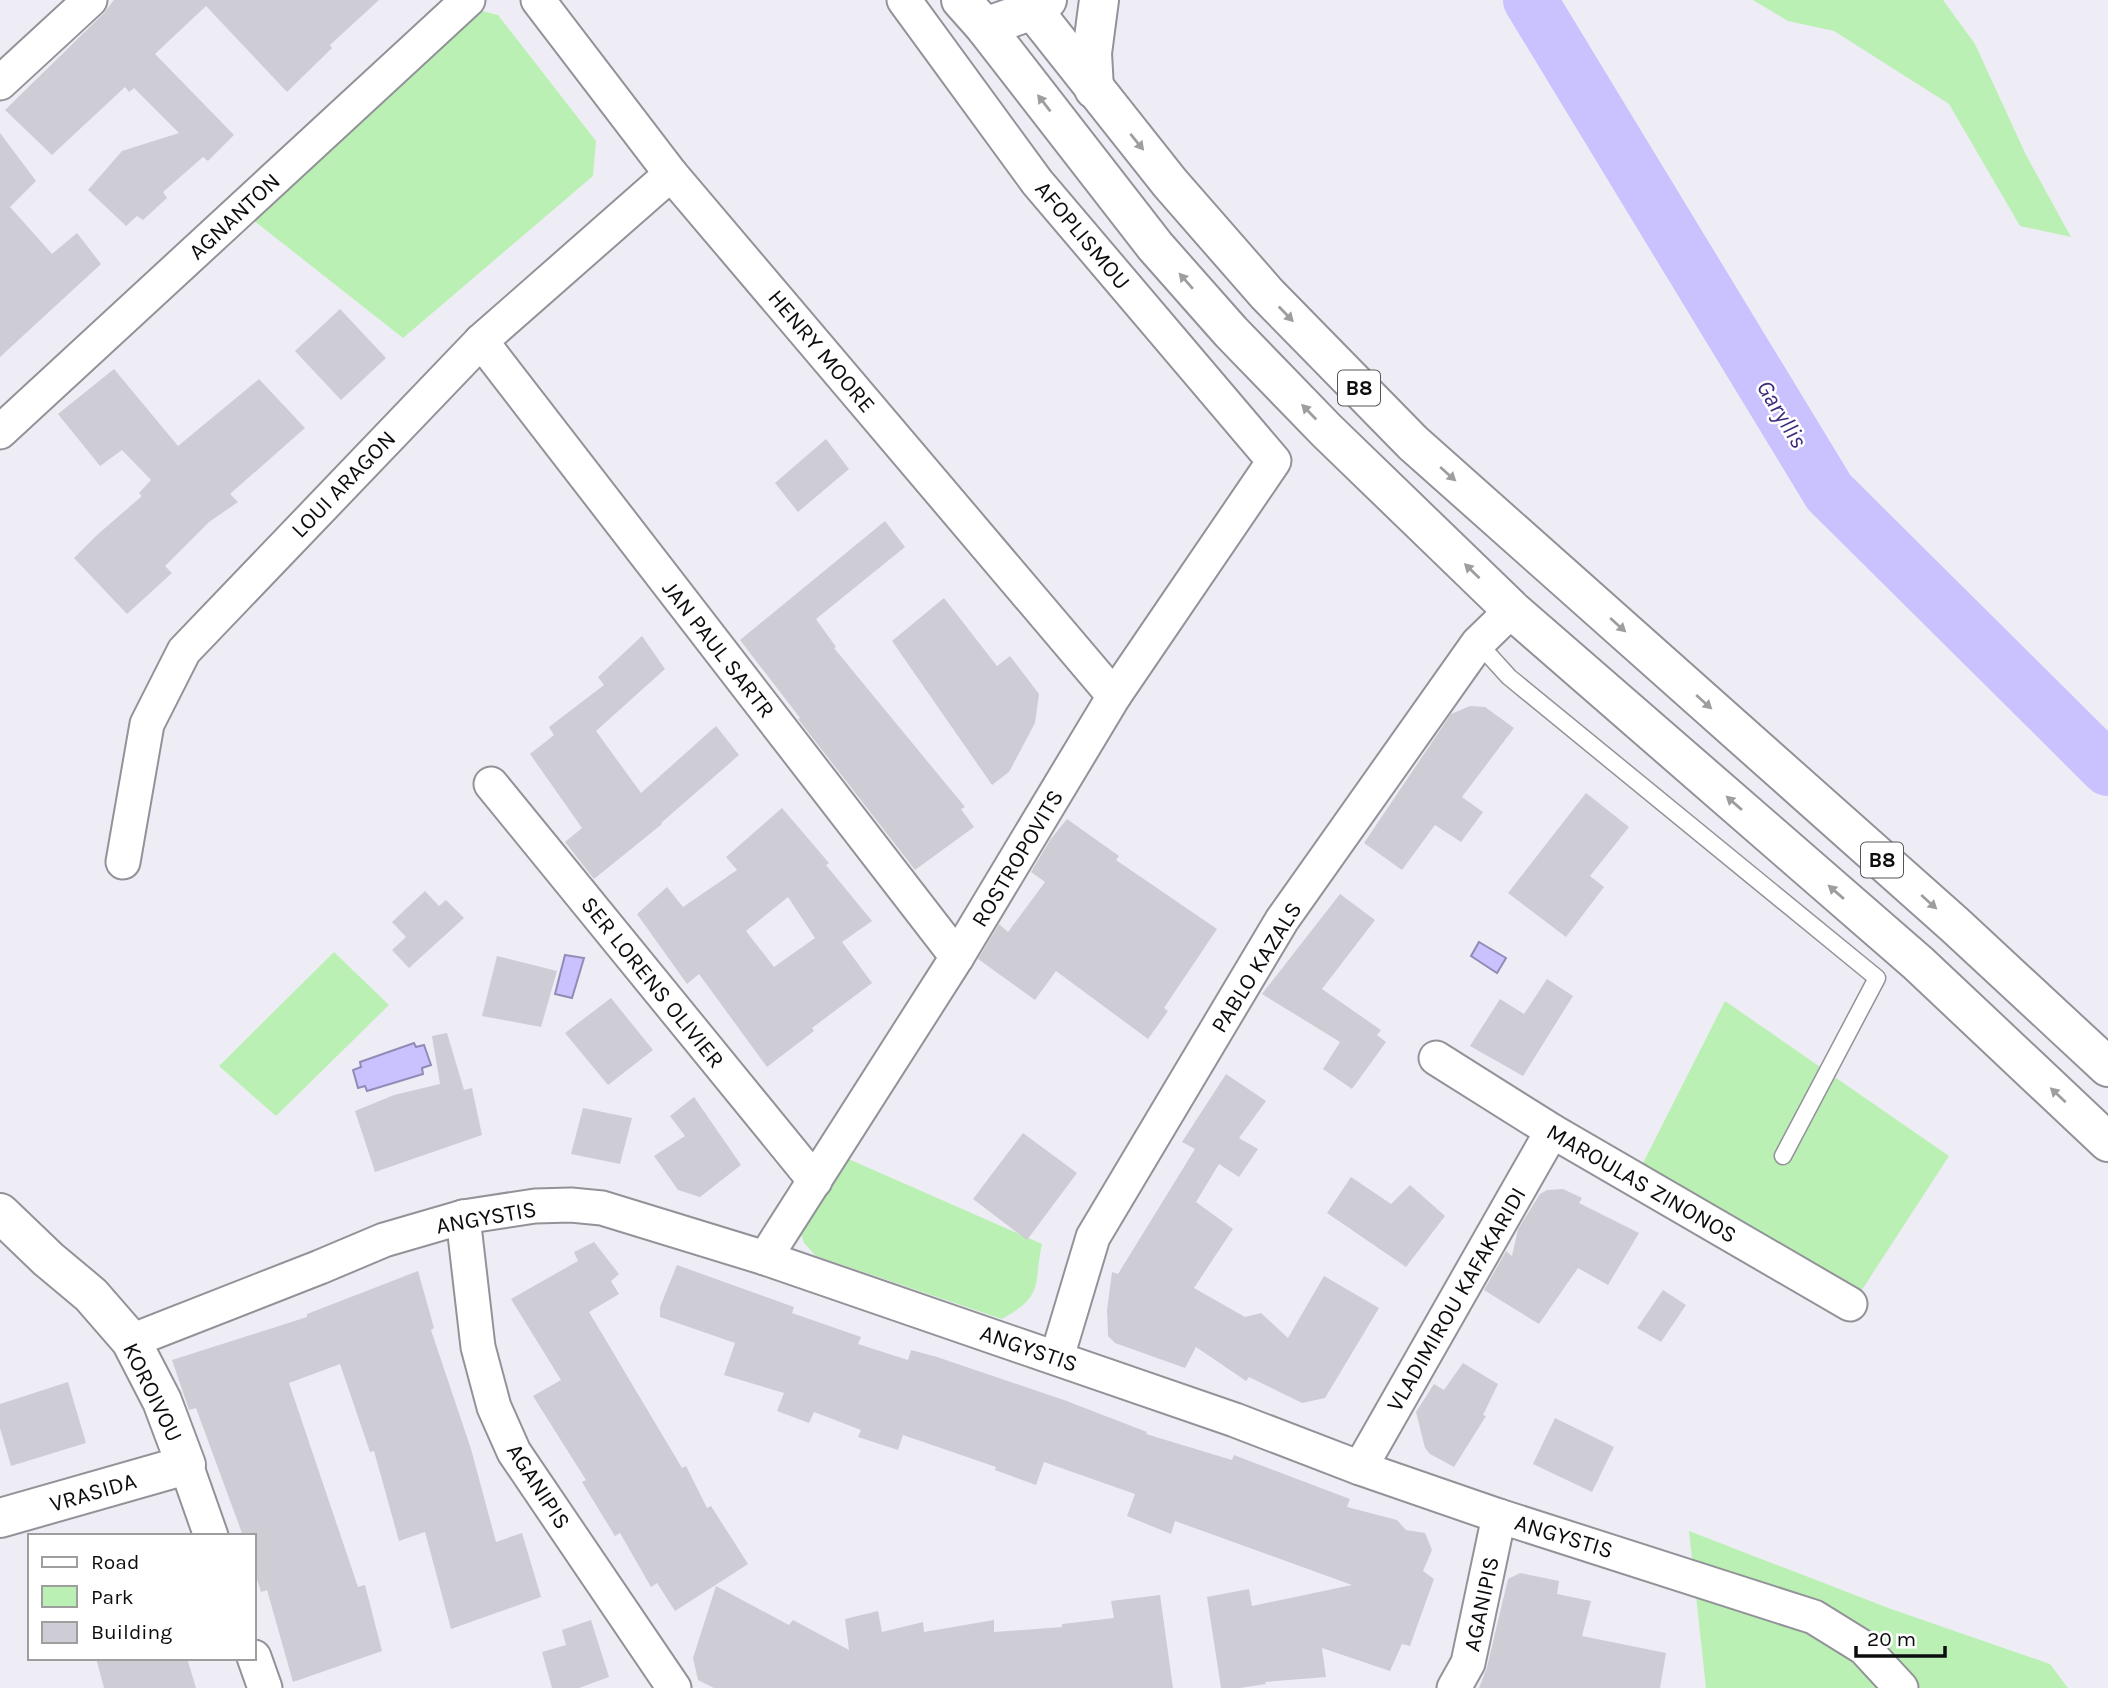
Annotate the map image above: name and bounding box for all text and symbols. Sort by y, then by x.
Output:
one-way arrow [1036,94,1051,112]
one-way arrow [1129,134,1144,151]
street label: AGNANTON [183,167,286,265]
street label: AFOPLISMOU [1029,176,1136,295]
one-way arrow [1178,273,1194,290]
street label: HENRY MOORE [762,284,881,418]
one-way arrow [1278,305,1295,322]
road number: B8 [1338,370,1380,406]
water label: Garyllis [1751,375,1813,453]
one-way arrow [1301,404,1317,421]
street label: LOUI ARAGON [286,425,401,544]
one-way arrow [1439,466,1456,481]
one-way arrow [1463,562,1480,579]
street label: JAN PAUL SARTR [657,575,781,723]
one-way arrow [1609,617,1627,633]
one-way arrow [1695,694,1713,710]
street label: ROSTROPOVITS [966,785,1069,932]
one-way arrow [1725,796,1742,811]
road number: B8 [1861,842,1903,878]
one-way arrow [1827,884,1845,900]
street label: SER LORENS OLIVIER [575,891,730,1073]
one-way arrow [1920,894,1938,910]
street label: PABLO KAZALS [1205,897,1307,1038]
one-way arrow [2049,1087,2067,1103]
street label: MAROULAS ZINONOS [1542,1118,1742,1249]
street label: VLADIMIROU KAFAKARIDI [1381,1182,1532,1416]
street label: ANGYSTIS [434,1195,538,1240]
street label: ANGYSTIS [976,1319,1081,1378]
street label: KOROIVOU [117,1338,188,1446]
street label: AGANIPIS [501,1438,576,1534]
street label: VRASIDA [47,1467,140,1518]
street label: ANGYSTIS [1511,1509,1616,1564]
legend [28,1534,256,1660]
text: Road [91,1550,139,1574]
street label: AGANIPIS [1458,1554,1505,1654]
text: Park [91,1585,134,1609]
scale bar [1856,1614,1945,1658]
text: Building [91,1620,172,1644]
text: 20 m [1867,1627,1916,1651]

